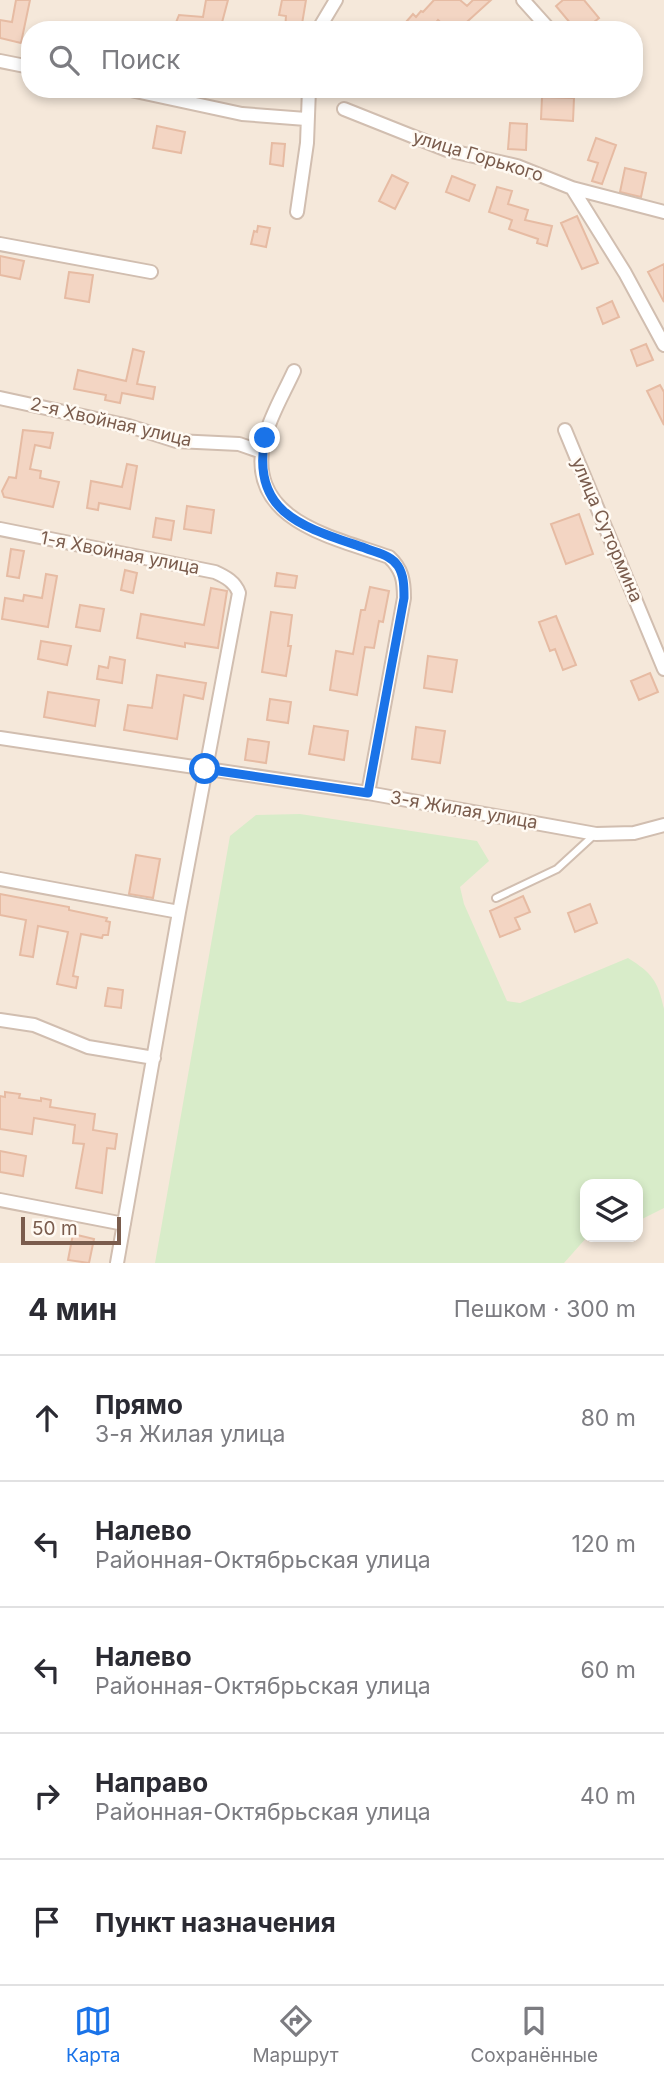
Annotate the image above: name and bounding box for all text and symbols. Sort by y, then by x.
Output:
search box [21,21,643,98]
icon: search [45,41,83,79]
text: Поиск [101,44,180,75]
street label: улица Горького [410,126,546,185]
street label: 2-я Хвойная улица [28,393,194,450]
route end [249,422,280,453]
street label: улица Сутормина [568,454,647,605]
street label: 1-я Хвойная улица [39,527,201,578]
route start [189,753,220,784]
street label: 3-я Жилая улица [389,786,539,833]
map controls [580,1179,643,1242]
button: layers [580,1179,643,1242]
scale bar [21,1214,121,1246]
text: 50 m [32,1217,78,1240]
text: 4 мин [28,1291,117,1327]
text: Пешком · 300 m [454,1295,636,1323]
text: Прямо [95,1389,183,1420]
icon: ahead [28,1399,66,1437]
text: 80 m [581,1404,636,1432]
text: 3-я Жилая улица [95,1420,285,1448]
text: Налево [95,1515,192,1546]
icon: left [28,1525,66,1563]
text: 120 m [571,1530,636,1558]
text: Районная-Октябрьская улица [95,1546,431,1574]
text: Налево [95,1641,192,1672]
icon: left [28,1651,66,1689]
text: 60 m [581,1656,636,1684]
text: Районная-Октябрьская улица [95,1672,431,1700]
text: Направо [95,1767,208,1798]
icon: right [28,1777,66,1815]
text: 40 m [580,1782,636,1810]
text: Районная-Октябрьская улица [95,1798,431,1826]
icon: arrive [28,1903,66,1941]
text: Пункт назначения [95,1907,336,1938]
tab: Карта [66,2002,121,2067]
tab: Маршрут [252,2002,339,2067]
tab: Сохранённые [470,2002,598,2067]

